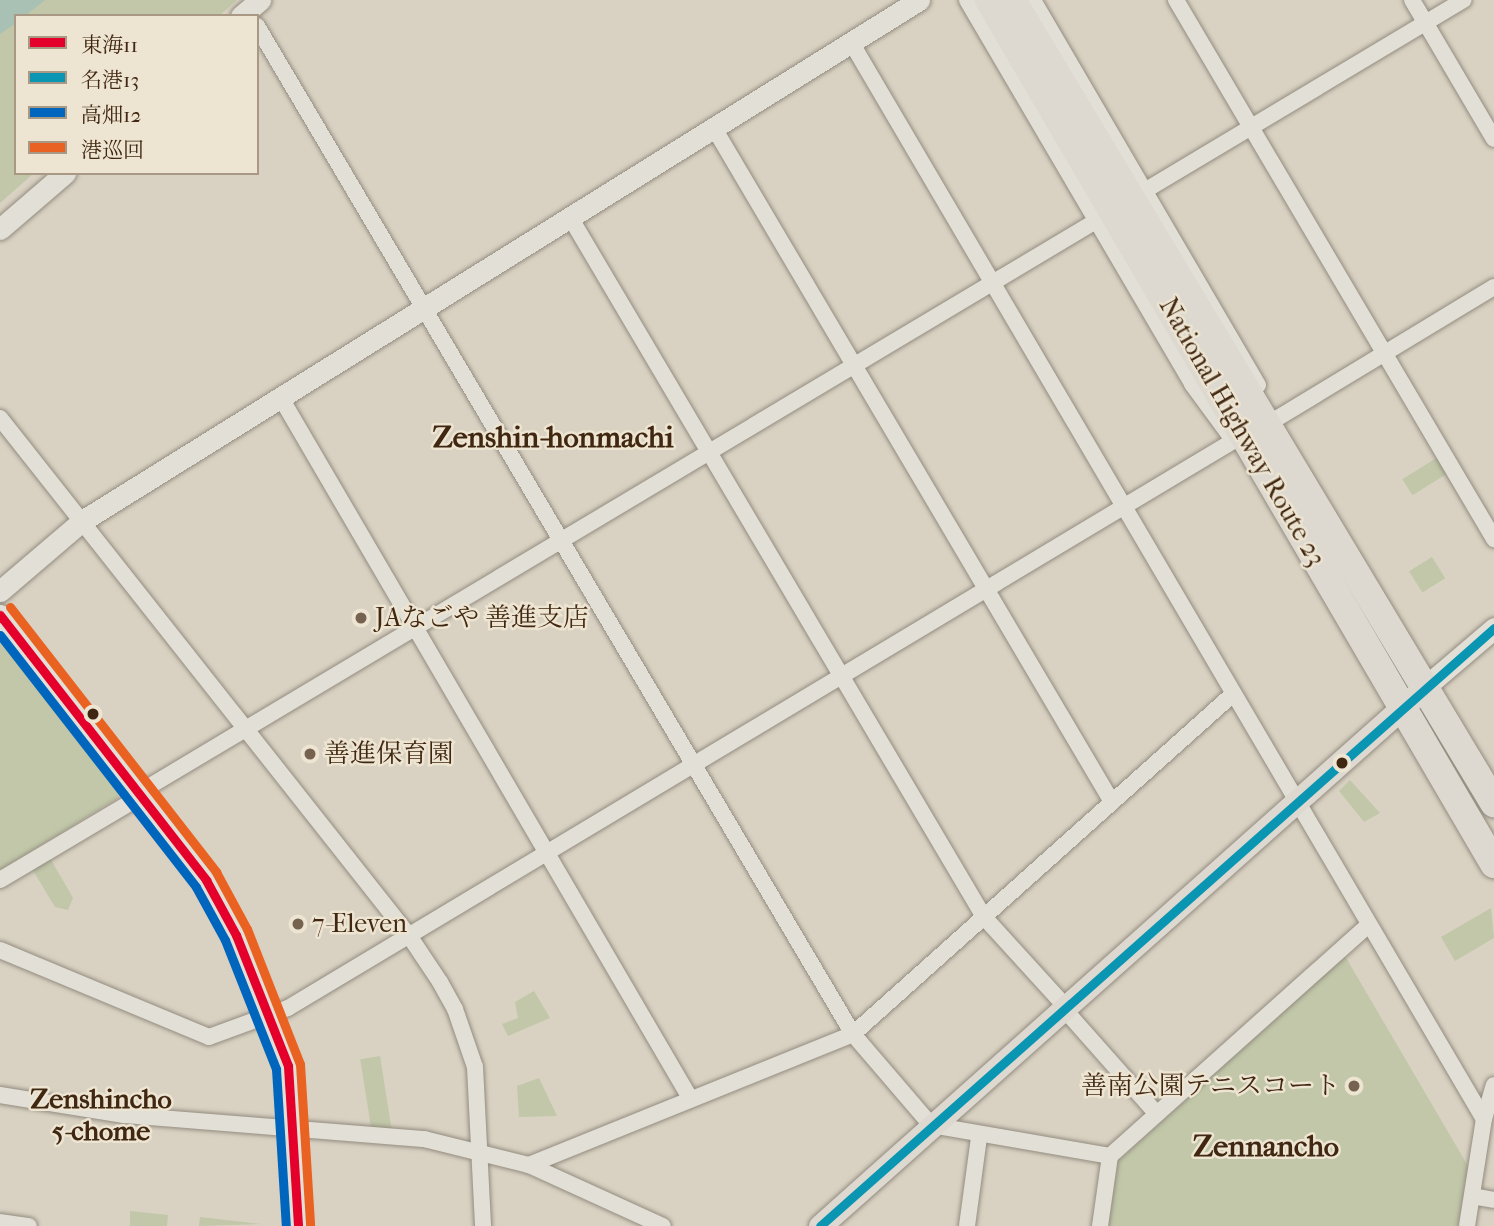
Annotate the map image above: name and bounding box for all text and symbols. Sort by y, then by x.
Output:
legend [14,14,259,175]
text: 東海11 [81,33,138,57]
text: 名港13 [81,68,139,92]
text: 高畑12 [81,103,141,127]
text: 港巡回 [81,138,144,162]
street label: National Highway Route 23 [1152,292,1332,572]
district label: Zenshin-honmachi [432,420,674,456]
place label: JAなごや 善進支店 [375,602,589,634]
marker: JAなごや 善進支店 [353,610,369,626]
unlabelled marker [86,707,100,721]
place label: 善進保育園 [324,738,454,770]
marker: 善進保育園 [302,746,318,762]
unlabelled marker [1335,756,1349,770]
place label: 7-Eleven [312,908,407,940]
marker: 7-Eleven [290,916,306,932]
place label: 善南公園テニスコート [1080,1070,1340,1102]
marker: 善南公園テニスコート [1346,1078,1362,1094]
district label: Zenshincho 5-chome [30,1082,172,1148]
district label: Zennancho [1193,1129,1339,1165]

